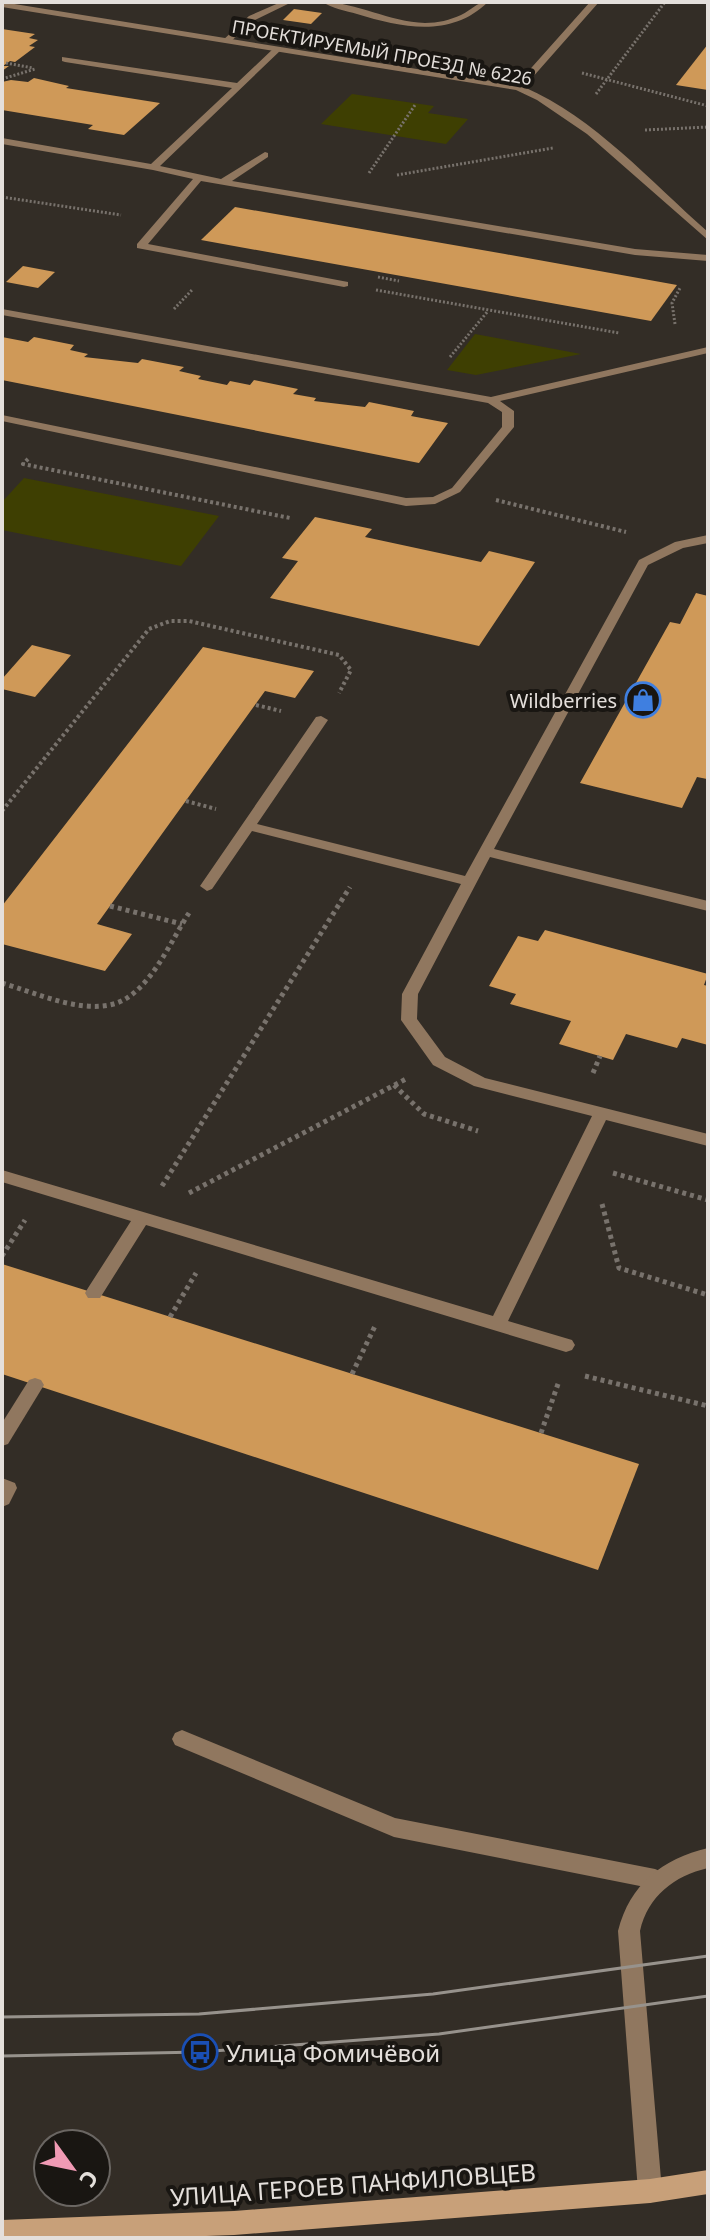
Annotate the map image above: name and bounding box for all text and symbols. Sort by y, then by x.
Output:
street label: ПРОЕКТИРУЕМЫЙ ПРОЕЗД № 6226 [230,14,534,90]
shop icon: Wildberries [624,681,662,719]
place label: Wildberries [510,687,617,714]
bus stop icon: Улица Фомичёвой [181,2033,219,2071]
place label: Улица Фомичёвой [226,2036,440,2069]
north arrow [32,2128,112,2208]
street label: УЛИЦА ГЕРОЕВ ПАНФИЛОВЦЕВ [169,2155,537,2213]
text: С [73,2165,106,2194]

